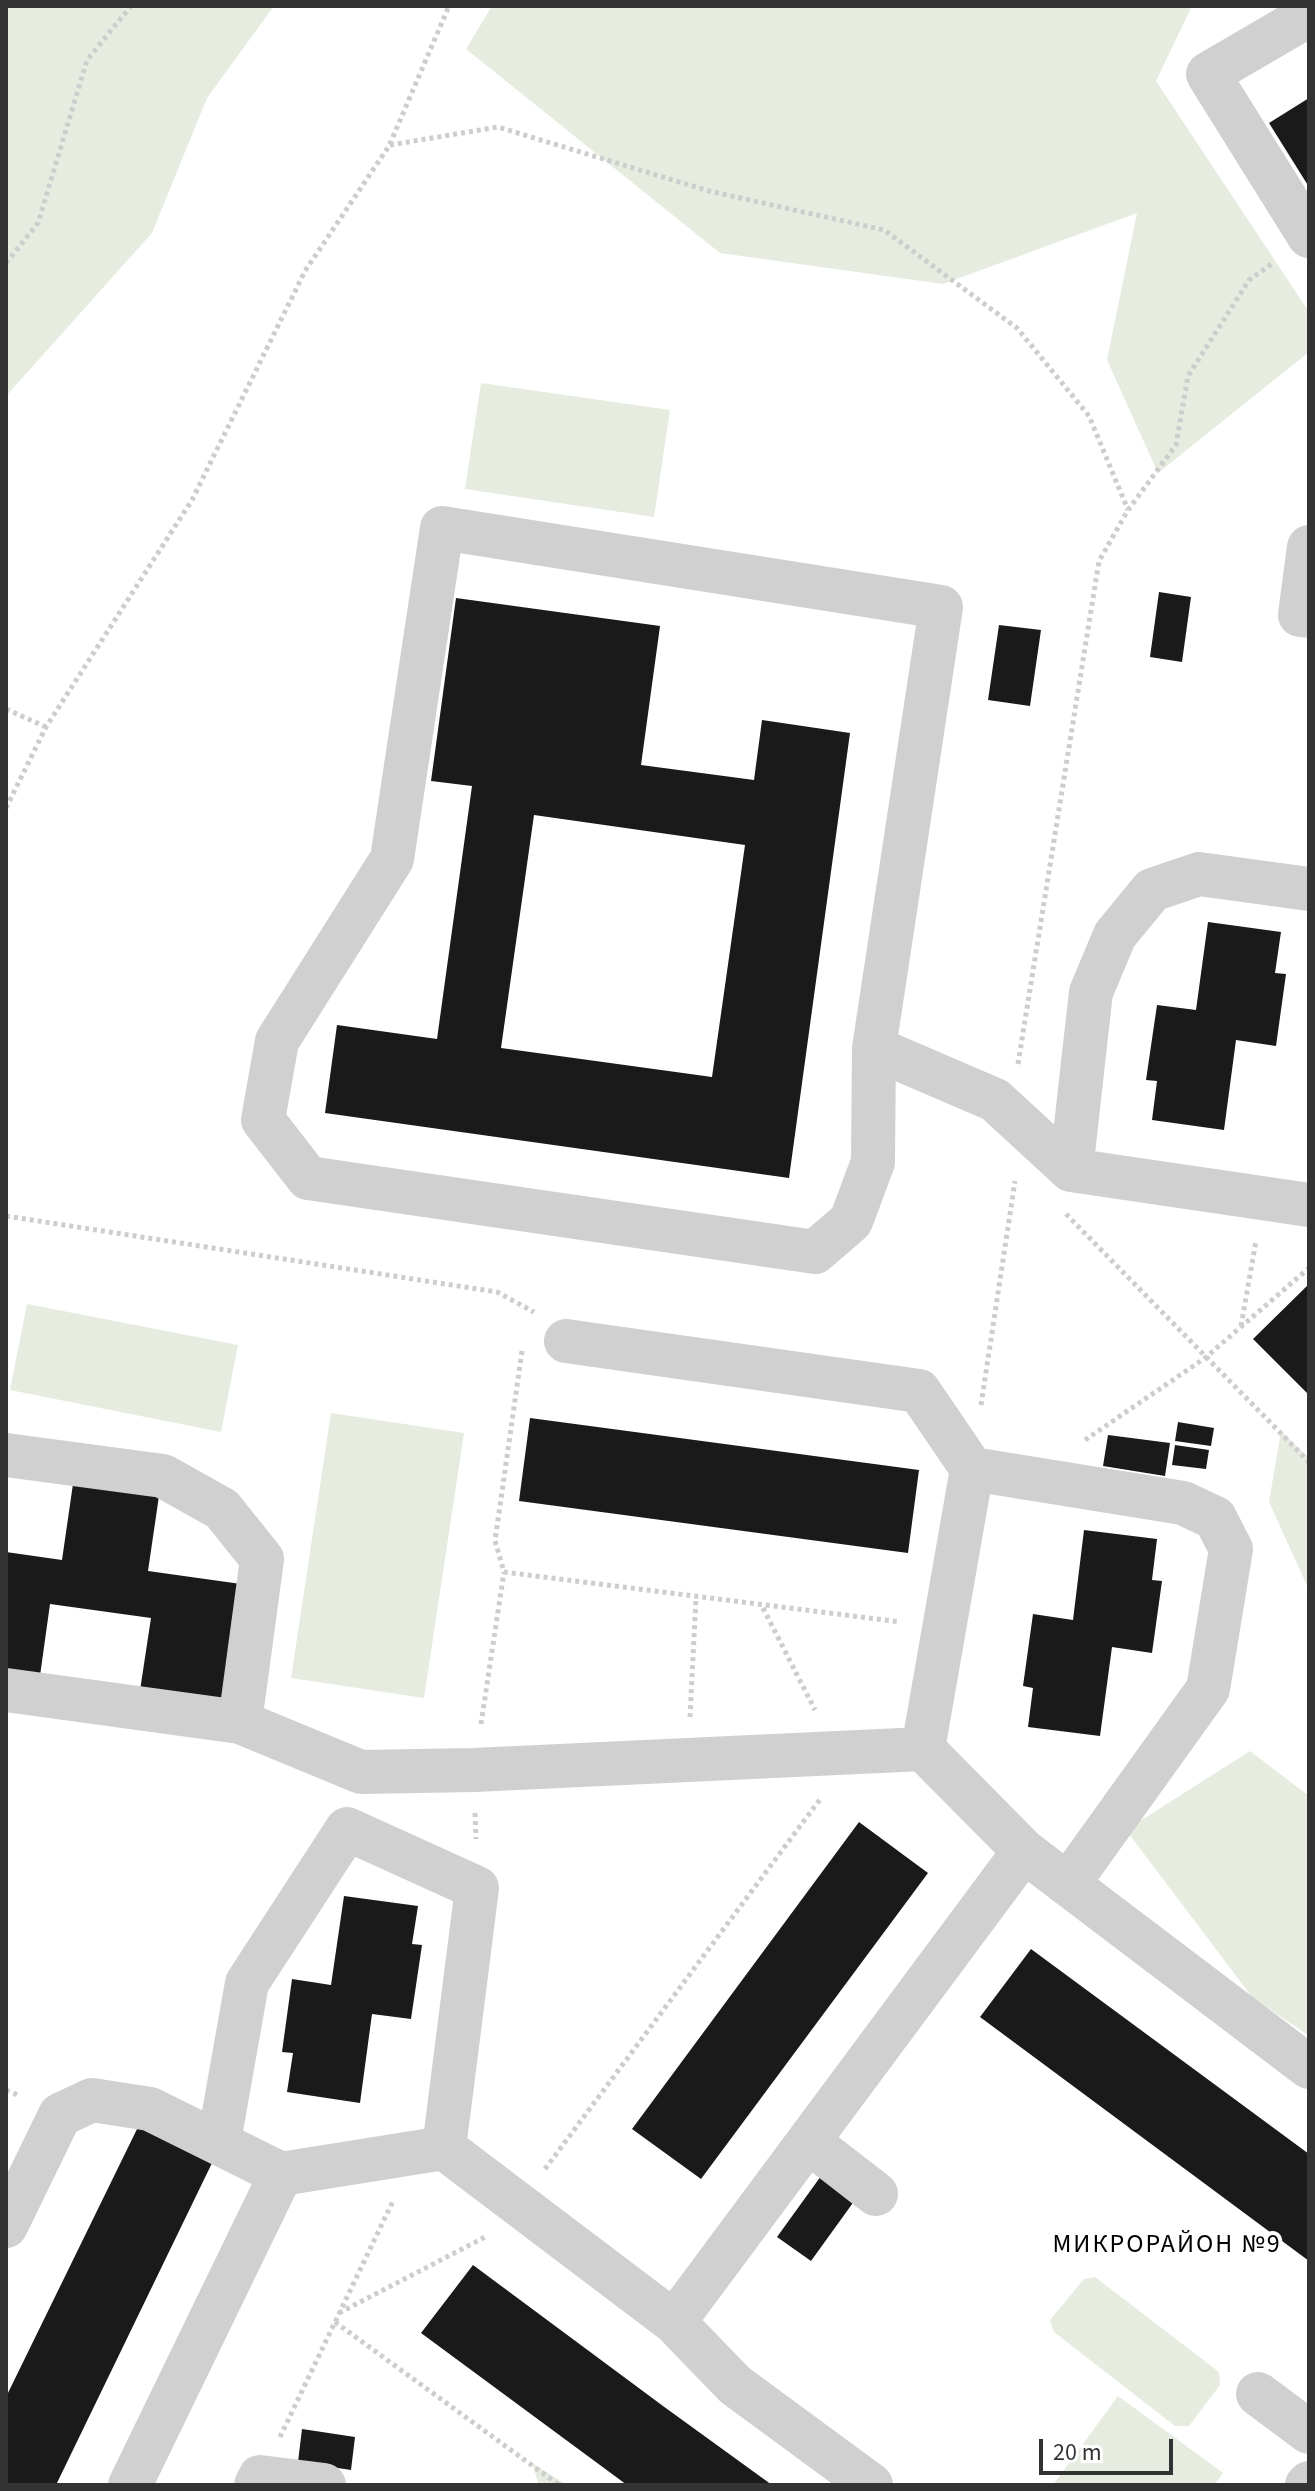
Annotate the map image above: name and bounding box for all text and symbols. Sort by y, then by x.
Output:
district label: МИКРОРАЙОН №9 [1052,2230,1282,2262]
scale bar [1043,2423,1177,2473]
text: 20 m [1053,2435,1102,2470]

